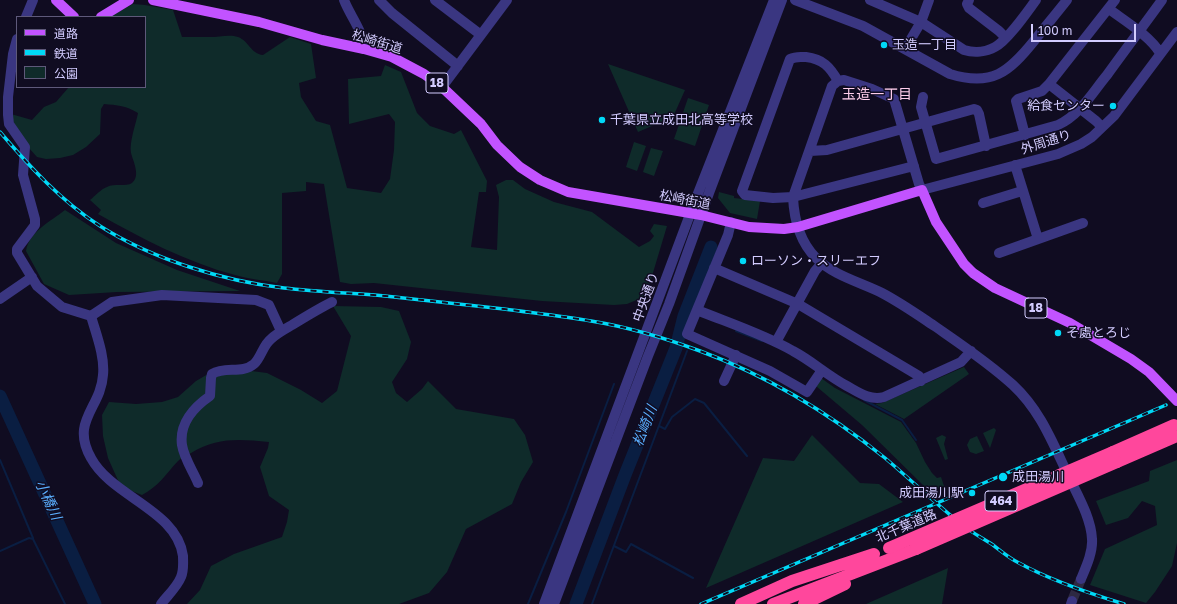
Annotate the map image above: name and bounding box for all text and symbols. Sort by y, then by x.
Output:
legend [16,16,146,88]
scale bar [1033,16,1138,42]
text: 100 m [1038,23,1072,38]
text: 道路 [54,26,78,41]
street label: 松崎街道 [350,27,404,57]
place label: 玉造一丁目 [892,37,957,53]
marker: 玉造一丁目 [879,40,889,50]
text: 鉄道 [54,46,78,61]
text: 公園 [54,66,78,81]
road number: 18 [426,73,448,93]
district label: 玉造一丁目 [842,87,912,103]
place label: 給食センター [1027,98,1105,114]
marker: 給食センター [1108,101,1118,111]
place label: 千葉県立成田北高等学校 [610,112,753,128]
marker: 千葉県立成田北高等学校 [597,115,607,125]
street label: 外周通り [1019,127,1073,157]
street label: 松崎街道 [658,187,712,213]
place label: ローソン・スリーエフ [751,253,881,269]
marker: ローソン・スリーエフ [738,256,748,266]
street label: 中央通り [630,270,662,324]
road number: 18 [1025,298,1047,318]
place label: そ處とろじ [1066,325,1131,341]
marker: そ處とろじ [1053,328,1063,338]
water label: 松崎川 [630,403,660,449]
place label: 成田湯川 [1012,469,1064,485]
marker: 成田湯川 [997,471,1009,483]
water label: 小橋川 [32,477,64,523]
place label: 成田湯川駅 [899,485,964,501]
marker: 成田湯川駅 [967,488,977,498]
road number: 464 [985,491,1017,511]
street label: 北千葉道路 [873,506,939,546]

